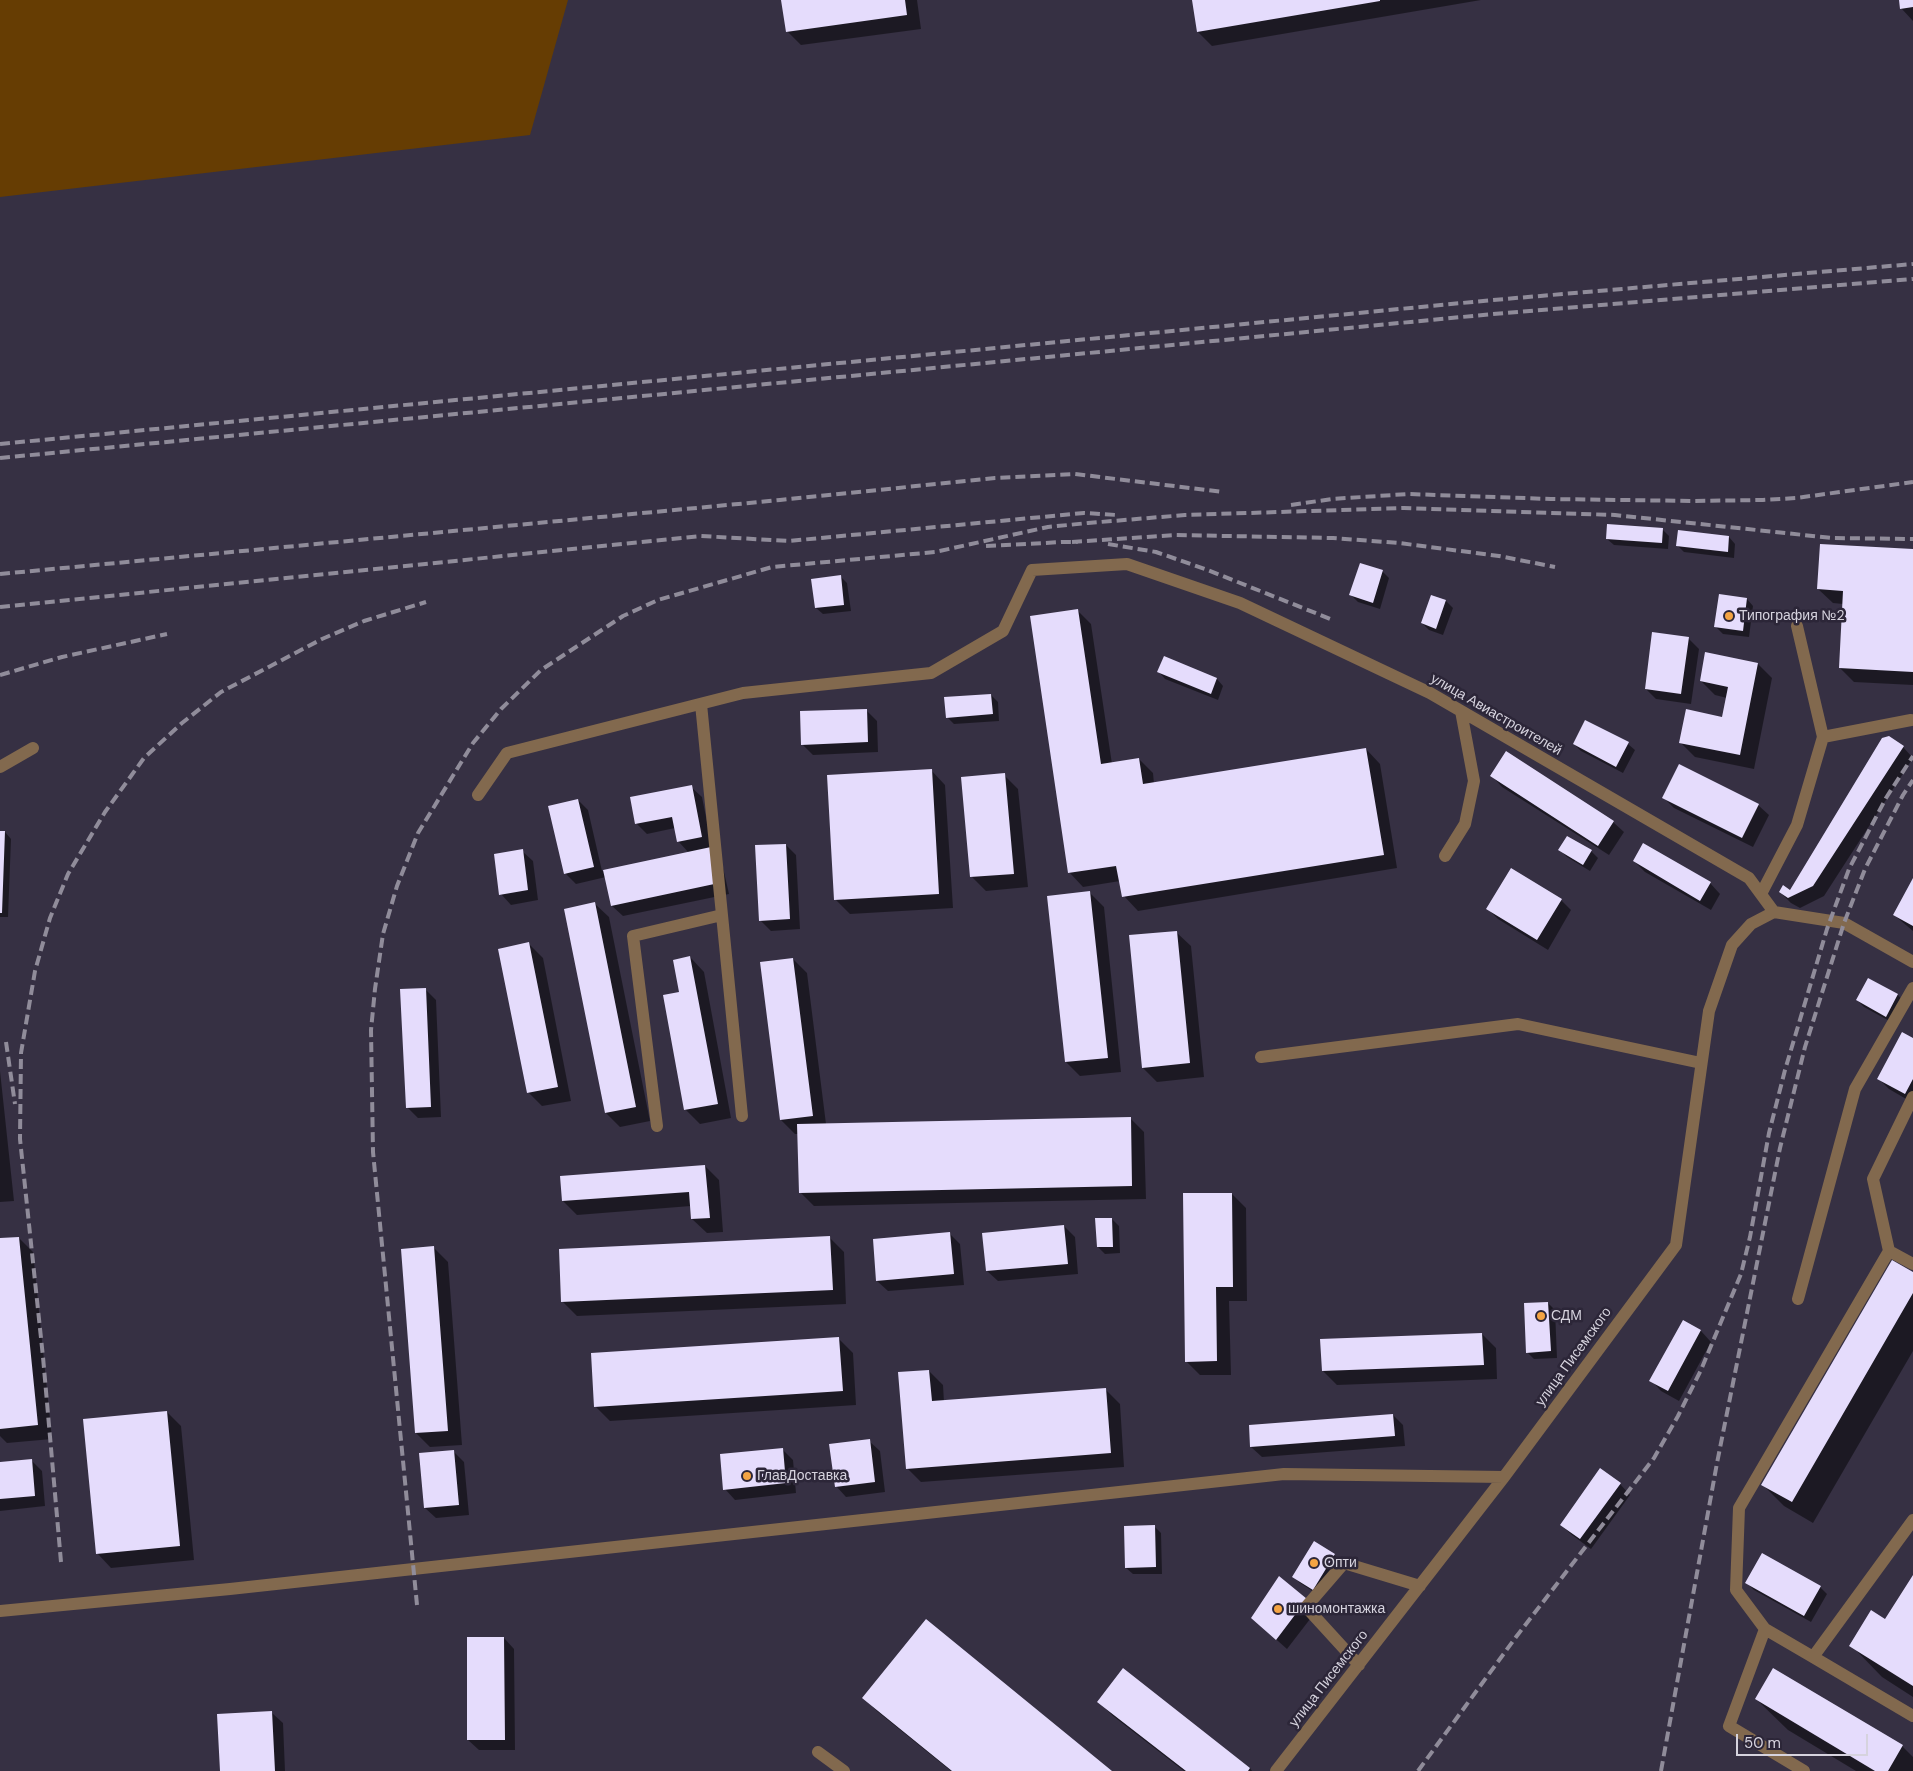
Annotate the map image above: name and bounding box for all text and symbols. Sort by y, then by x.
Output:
place label: Типография №2 [1739,608,1845,624]
marker: Типография №2 [1723,610,1735,622]
street label: улица Авиастроителей [1427,671,1565,759]
street label: улица Писемского [1532,1304,1616,1410]
place label: СДМ [1551,1308,1582,1324]
marker: СДМ [1535,1310,1547,1322]
place label: ГлавДоставка [757,1468,847,1484]
marker: ГлавДоставка [741,1470,753,1482]
place label: Опти [1324,1555,1357,1571]
marker: Опти [1308,1557,1320,1569]
place label: шиномонтажка [1288,1601,1385,1617]
marker: шиномонтажка [1272,1603,1284,1615]
street label: улица Писемского [1286,1627,1372,1731]
scale bar [1738,1724,1870,1756]
text: 50 m [1744,1733,1781,1753]

